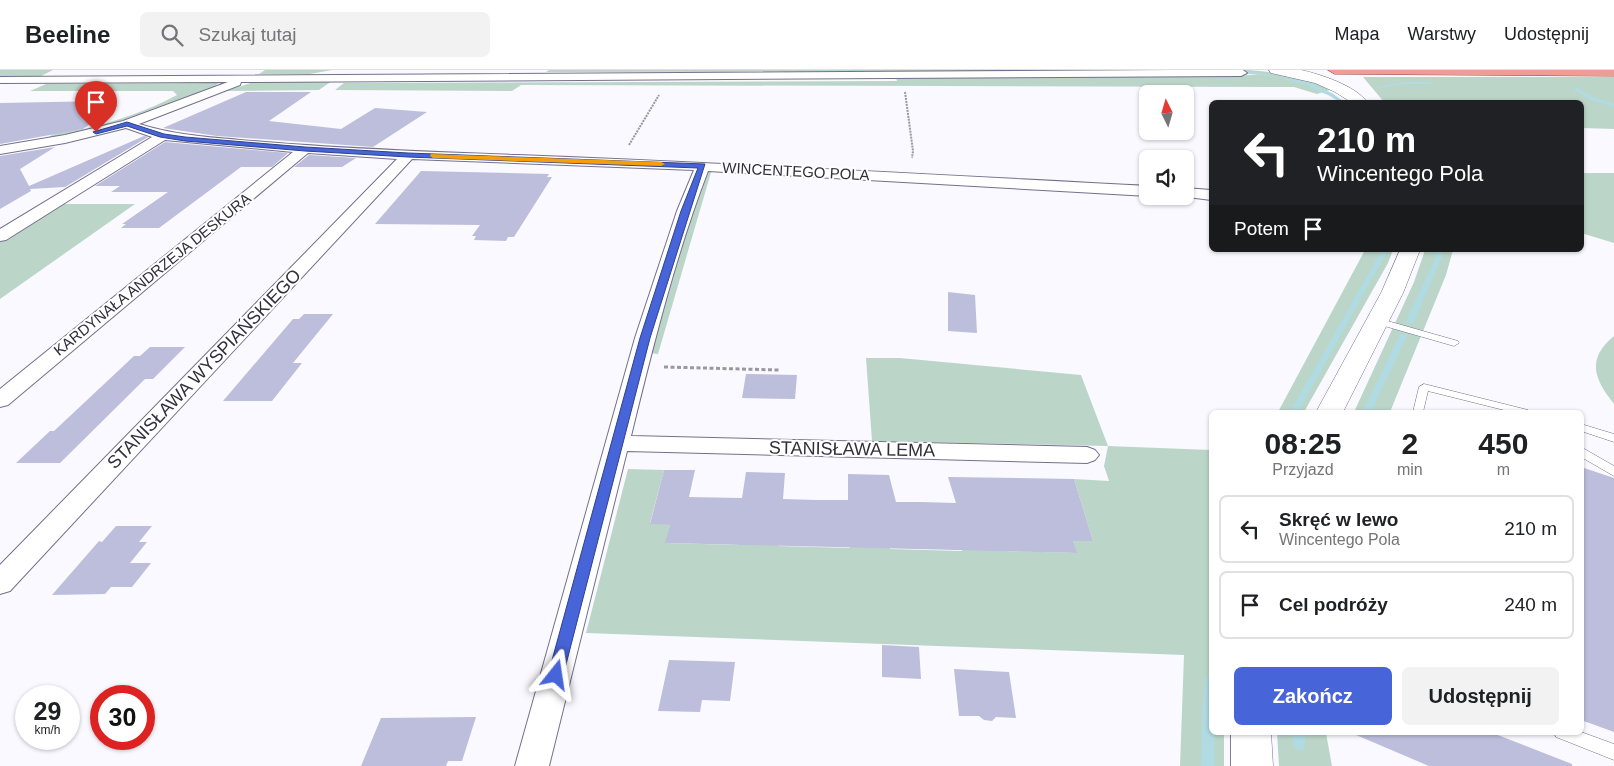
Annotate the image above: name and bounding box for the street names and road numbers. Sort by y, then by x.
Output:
street label: WINCENTEGO POLA [722,159,870,183]
street label: KARDYNAŁA ANDRZEJA DESKURA [50,189,254,359]
street label: STANISŁAWA WYSPIAŃSKIEGO [103,265,305,473]
street label: STANISŁAWA LEMA [769,438,935,460]

